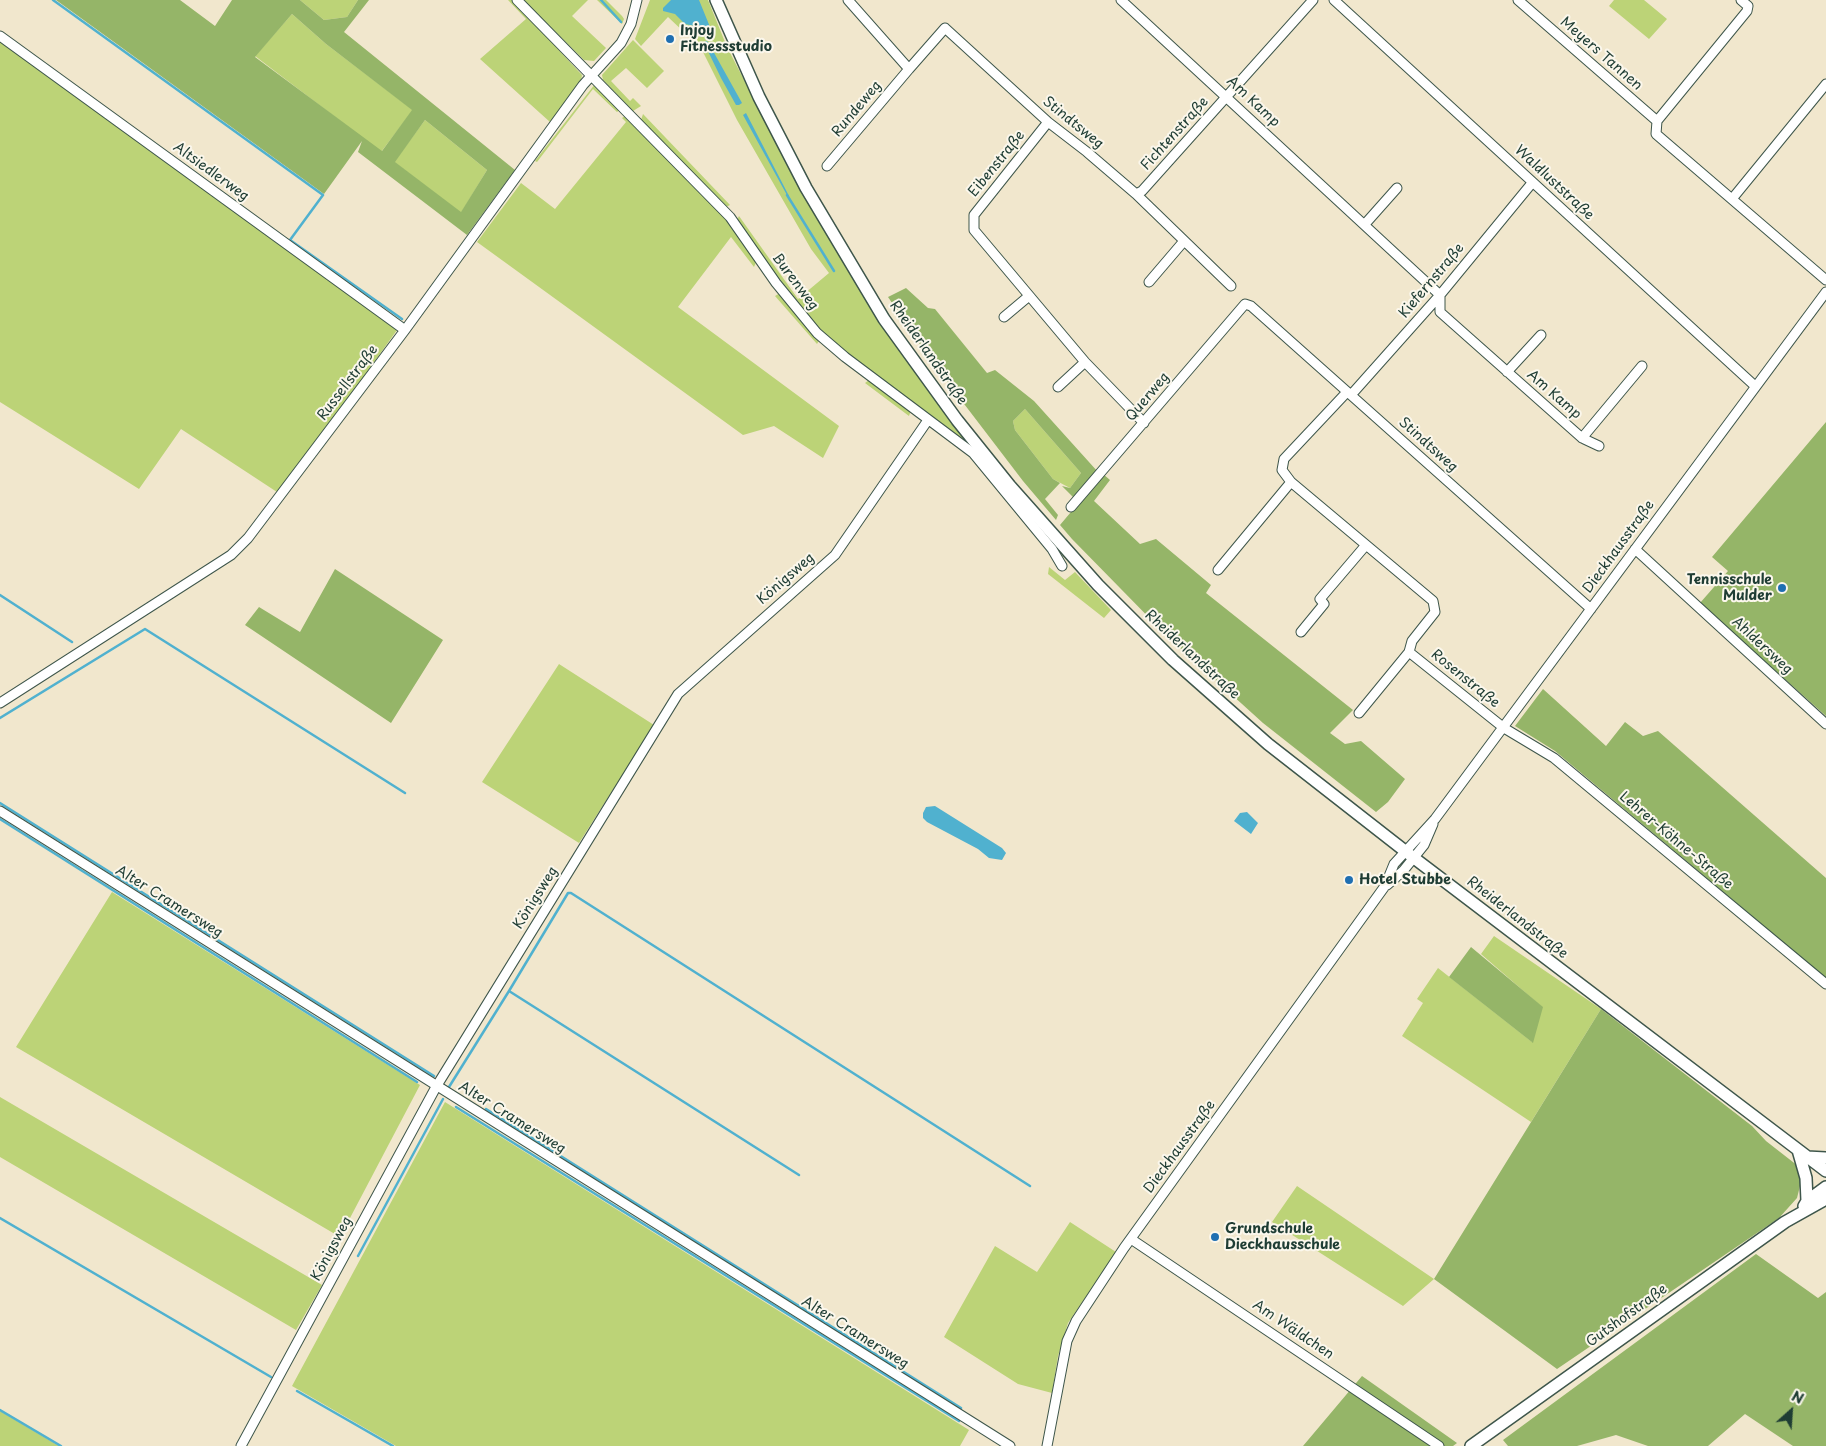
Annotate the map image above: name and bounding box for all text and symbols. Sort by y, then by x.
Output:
street label: Meyers Tannen [1556,14,1646,94]
place label: Injoy Fitnessstudio [680,23,772,56]
marker: Injoy Fitnessstudio [664,33,676,45]
street label: Am Kamp [1223,73,1283,131]
street label: Rundeweg [829,78,885,140]
street label: Stindtsweg [1039,93,1107,153]
street label: Fichtenstraße [1138,94,1212,174]
street label: Eibenstraße [965,128,1029,200]
street label: Altsiedlerweg [170,139,252,205]
street label: Waldluststraße [1511,142,1597,224]
street label: Kiefernstraße [1396,240,1468,322]
street label: Burenweg [768,250,822,314]
street label: Rheiderlandstraße [886,298,970,408]
street label: Russellstraße [314,342,382,424]
street label: Am Kamp [1523,367,1585,423]
street label: Querweg [1123,369,1173,425]
street label: Stindtsweg [1395,414,1461,476]
street label: Dieckhausstraße [1580,497,1658,597]
street label: Königsweg [754,550,818,608]
place label: Tennisschule Mulder [1687,572,1772,604]
marker: Tennisschule Mulder [1776,582,1788,594]
street label: Rheiderlandstraße [1141,607,1243,703]
street label: Ahldersweg [1728,614,1796,678]
street label: Rosenstraße [1427,646,1503,712]
street label: Lehrer-Köhne-Straße [1616,789,1736,893]
street label: Alter Cramersweg [112,862,226,942]
street label: Königsweg [510,864,562,932]
place label: Hotel Stubbe [1359,872,1451,888]
street label: Rheiderlandstraße [1463,873,1571,963]
marker: Hotel Stubbe [1343,874,1355,886]
street label: Alter Cramersweg [455,1078,569,1158]
street label: Dieckhausstraße [1141,1097,1219,1197]
street label: Königsweg [308,1214,356,1284]
place label: Grundschule Dieckhausschule [1225,1221,1340,1254]
marker: Grundschule Dieckhausschule [1209,1231,1221,1243]
street label: Gutshofstraße [1583,1281,1671,1351]
street label: Alter Cramersweg [798,1293,912,1373]
street label: Am Wäldchen [1249,1297,1337,1363]
text: N [1788,1385,1807,1409]
north arrow [1766,1386,1816,1436]

